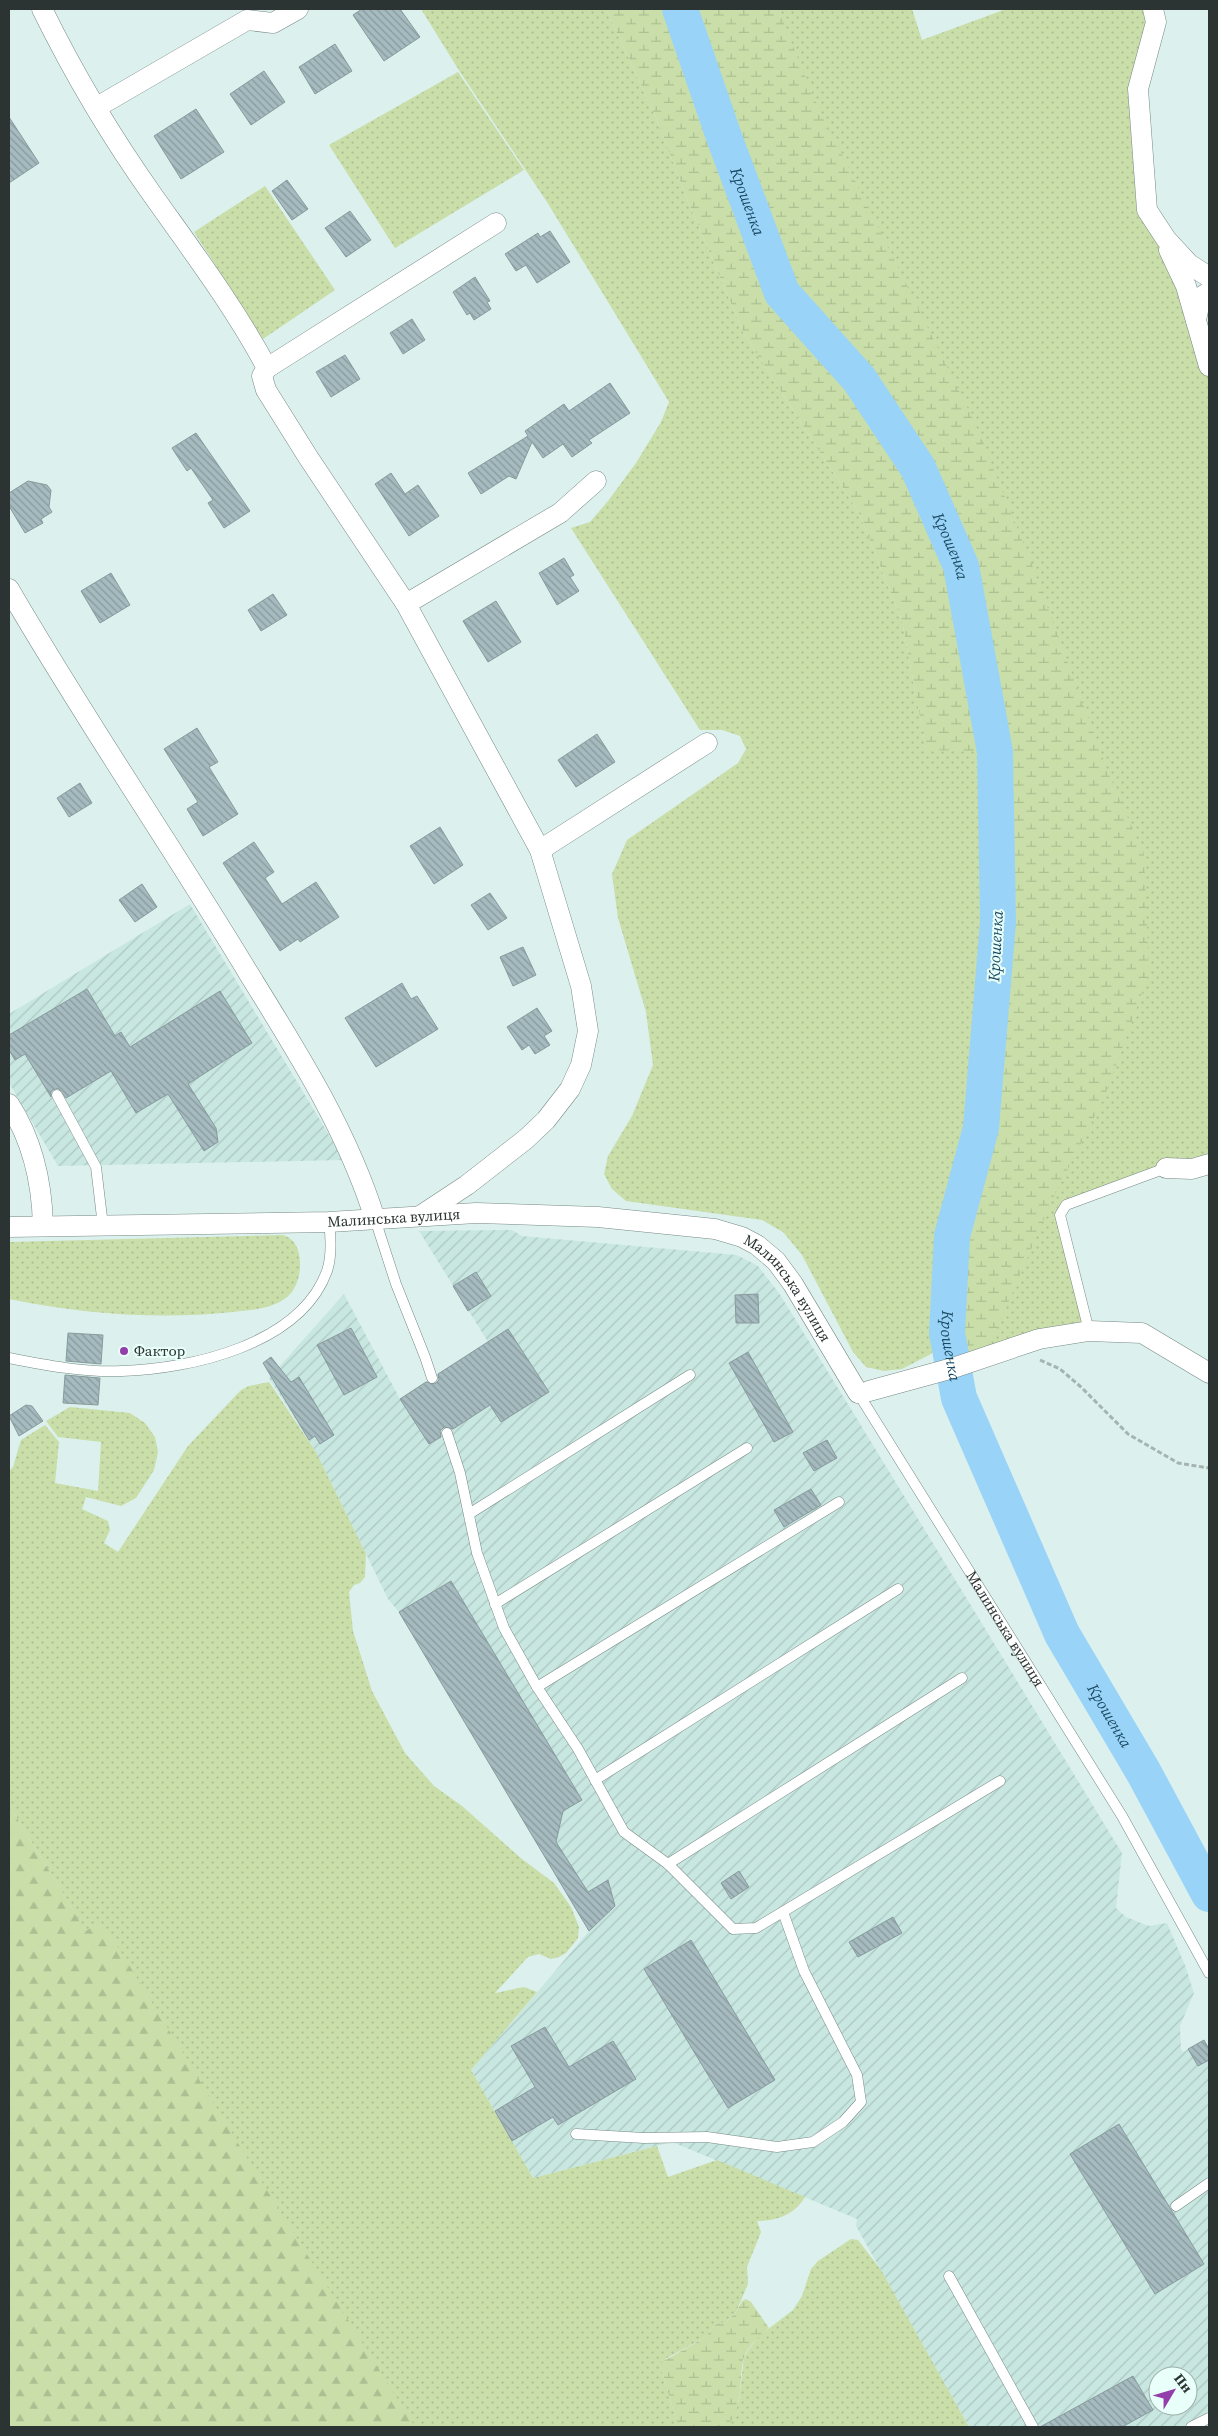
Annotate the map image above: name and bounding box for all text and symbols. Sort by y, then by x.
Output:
water label: Крошенка [725,163,771,239]
water label: Крошенка [927,508,974,582]
water label: Крошенка [982,909,1008,983]
street label: Малинська вулиця [327,1203,461,1232]
street label: Малинська вулиця [740,1229,836,1346]
water label: Крошенка [935,1309,967,1384]
place label: Фактор [134,1340,186,1361]
marker: Фактор [118,1345,130,1357]
street label: Малинська вулиця [961,1567,1050,1691]
water label: Крошенка [1082,1678,1138,1752]
north arrow [1148,2366,1198,2416]
text: Пн [1169,2369,1197,2397]

